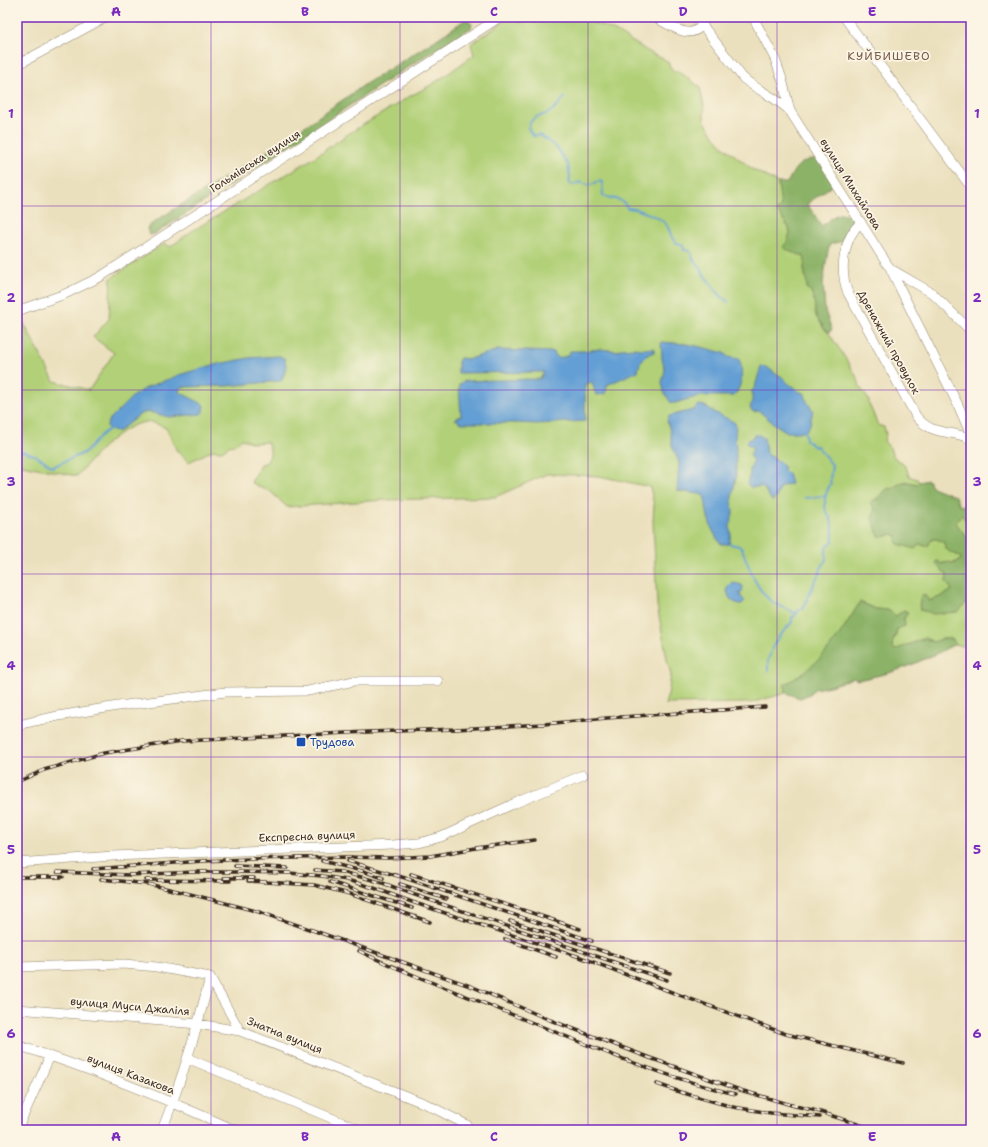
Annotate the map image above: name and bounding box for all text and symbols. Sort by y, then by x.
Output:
text: A [111,3,121,20]
text: B [301,3,309,20]
text: C [490,3,498,20]
text: D [678,3,688,20]
text: E [868,3,877,20]
district label: КУЙБИШЕВО [847,48,931,64]
text: 1 [8,105,14,122]
text: 1 [974,105,980,122]
street label: Гольмівська вулиця [207,126,304,196]
street label: вулиця Михайлова [816,136,885,233]
street label: Дренажний провулок [854,288,924,397]
text: 2 [6,289,16,306]
text: 2 [972,289,982,306]
text: 3 [6,473,16,490]
text: 3 [972,473,982,490]
text: 4 [6,657,16,674]
text: 4 [972,657,982,674]
place label: Трудова [310,735,354,750]
marker: Трудова [295,736,307,748]
street label: Експресна вулиця [258,827,356,846]
text: 5 [7,841,15,858]
text: 5 [973,841,981,858]
street label: вулиця Муси Джаліля [70,994,190,1019]
street label: Знатна вулиця [245,1013,325,1057]
text: 6 [6,1025,16,1042]
text: 6 [972,1025,982,1042]
street label: вулиця Казакова [85,1051,177,1098]
text: A [111,1128,121,1145]
text: B [301,1128,309,1145]
text: C [490,1128,498,1145]
text: D [678,1128,688,1145]
text: E [868,1128,877,1145]

